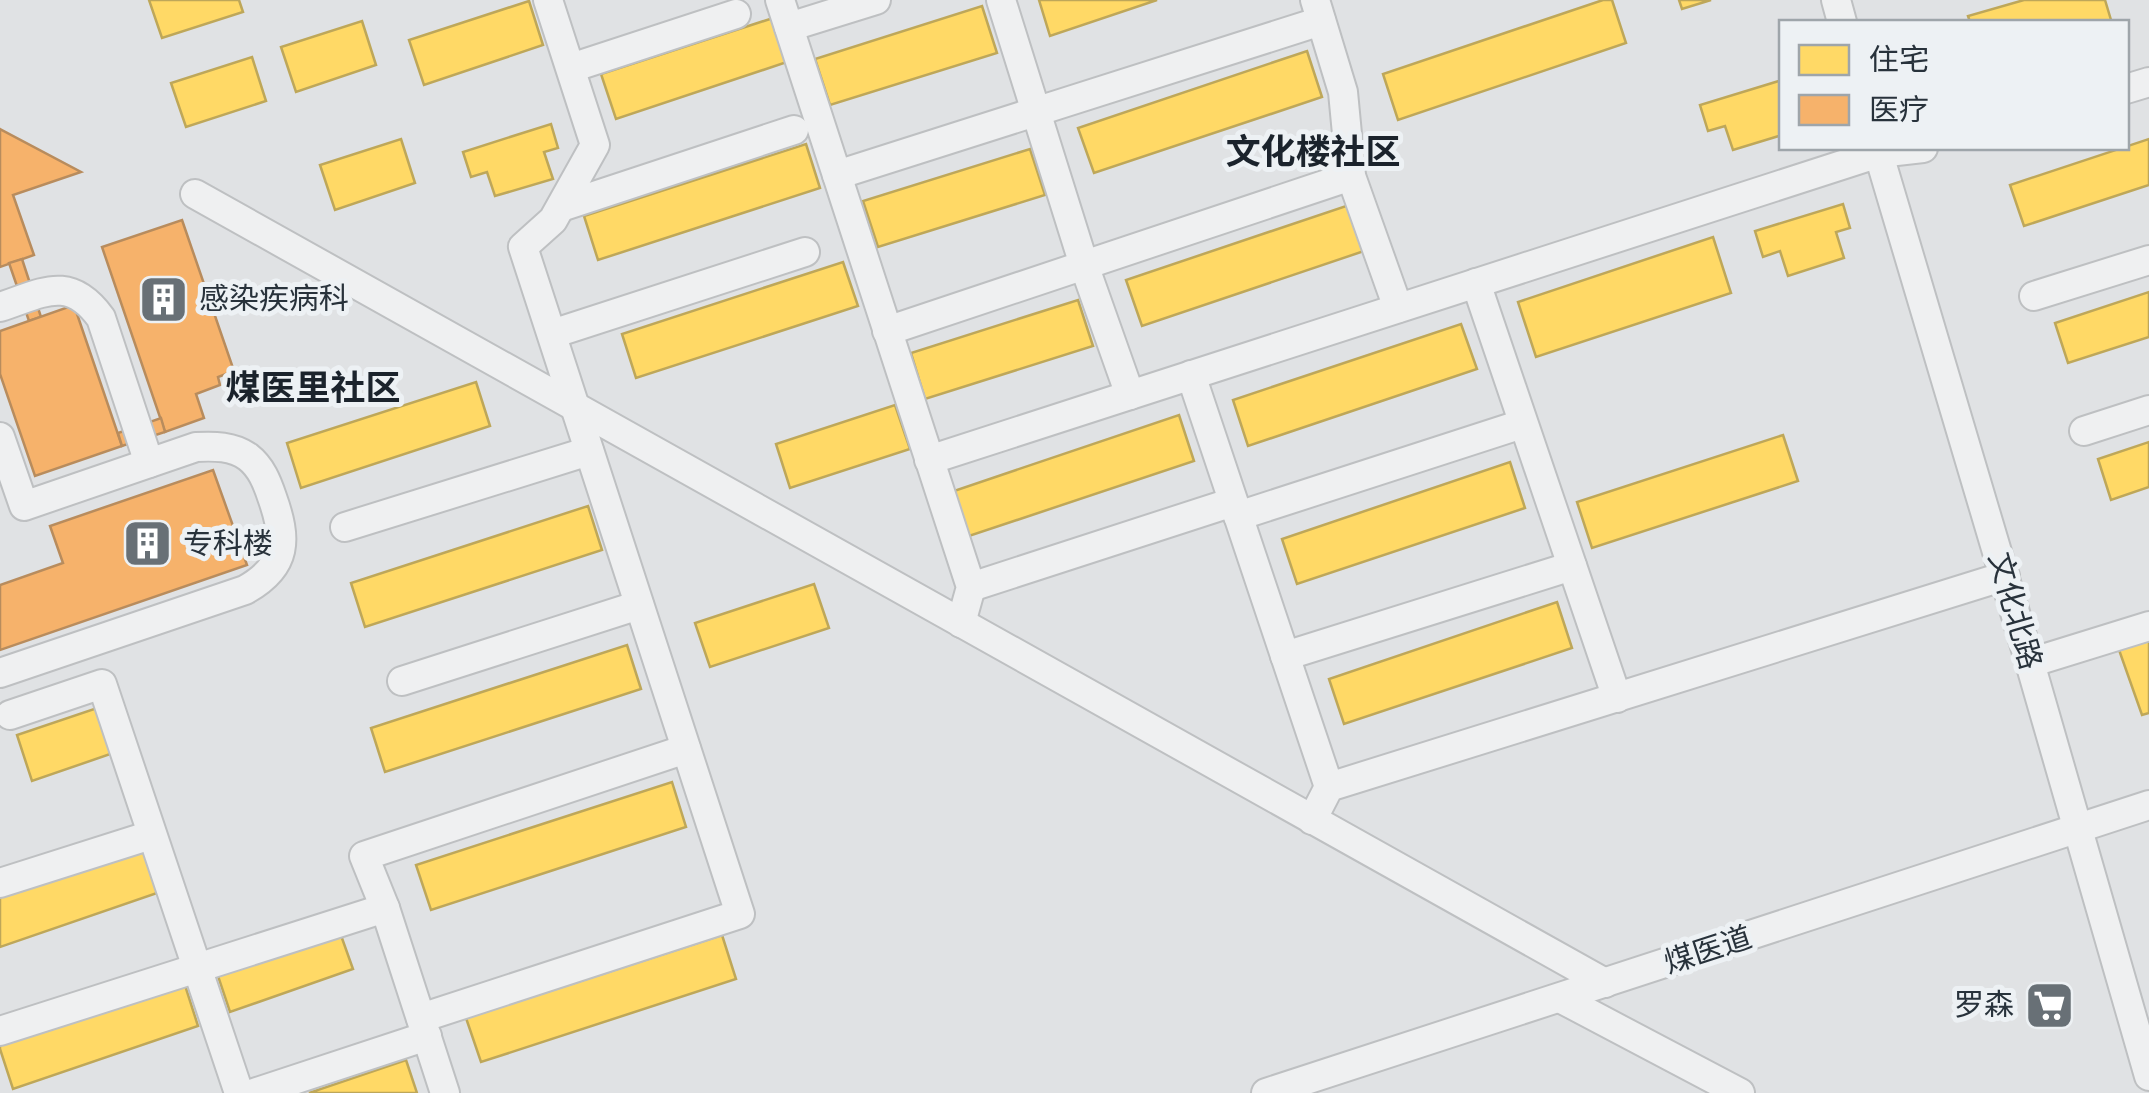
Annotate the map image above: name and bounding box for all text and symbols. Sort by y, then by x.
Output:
legend [1779,20,2129,150]
text: 住宅 [1869,36,1929,82]
text: 医疗 [1869,86,1929,132]
district label: 文化楼社区 [1225,124,1401,178]
building icon: 感染疾病科 [138,273,190,325]
place label: 感染疾病科 [199,275,349,321]
district label: 煤医里社区 [225,360,401,414]
building icon: 专科楼 [122,518,174,570]
place label: 专科楼 [183,520,273,566]
street label: 文化北路 [1977,547,2055,675]
street label: 煤医道 [1658,913,1758,985]
supermarket icon: 罗森 [2023,979,2075,1031]
place label: 罗森 [1954,981,2014,1027]

